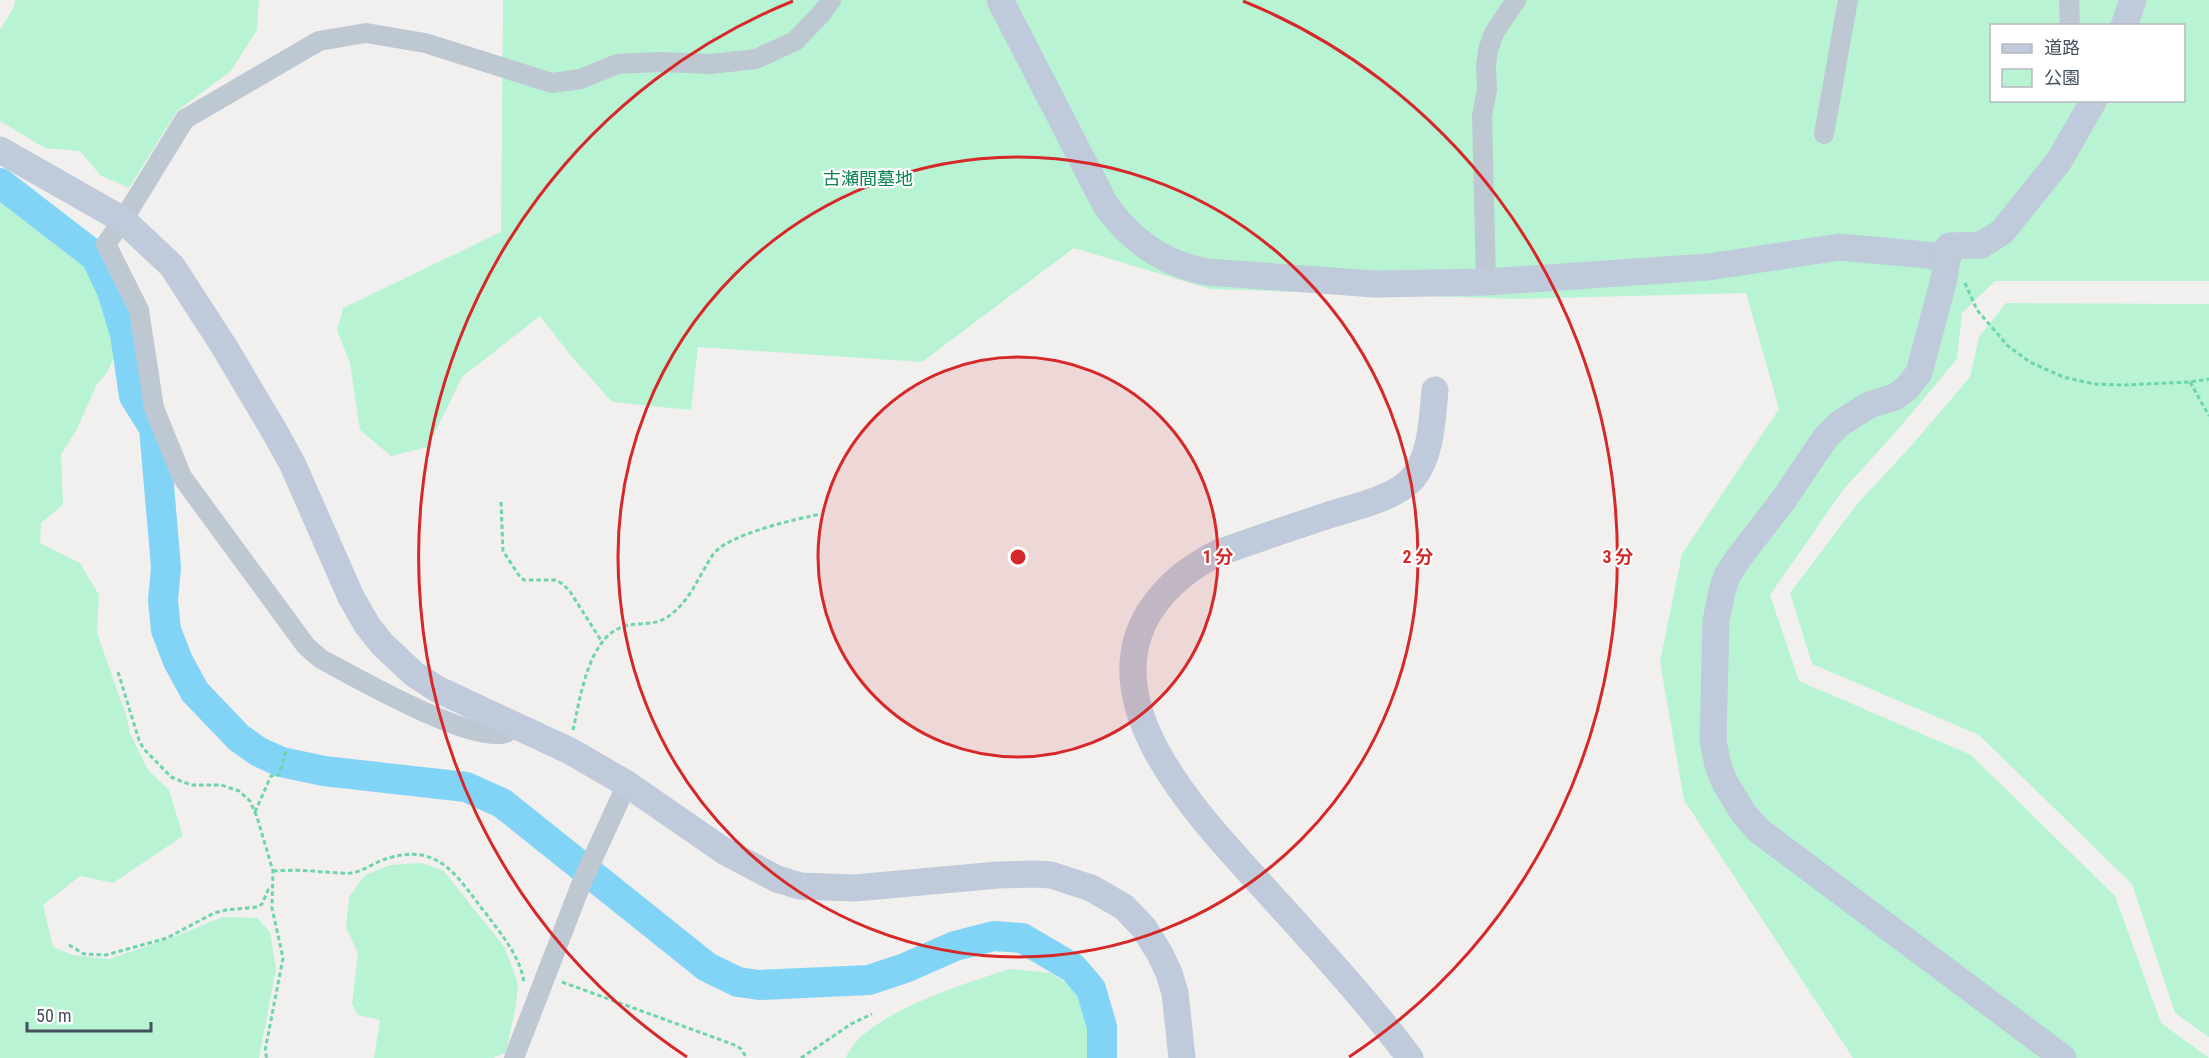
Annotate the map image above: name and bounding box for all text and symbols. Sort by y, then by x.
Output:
legend [1990,24,2185,102]
text: 道路 [2044,37,2080,58]
text: 公園 [2044,67,2080,88]
park label: 古瀬間墓地 [823,168,913,189]
text: 1 分 [1202,546,1234,567]
text: 2 分 [1402,546,1434,567]
text: 3 分 [1602,546,1634,567]
centre of rings [1008,547,1028,567]
scale bar [27,995,152,1033]
text: 50 m [36,1005,71,1026]

